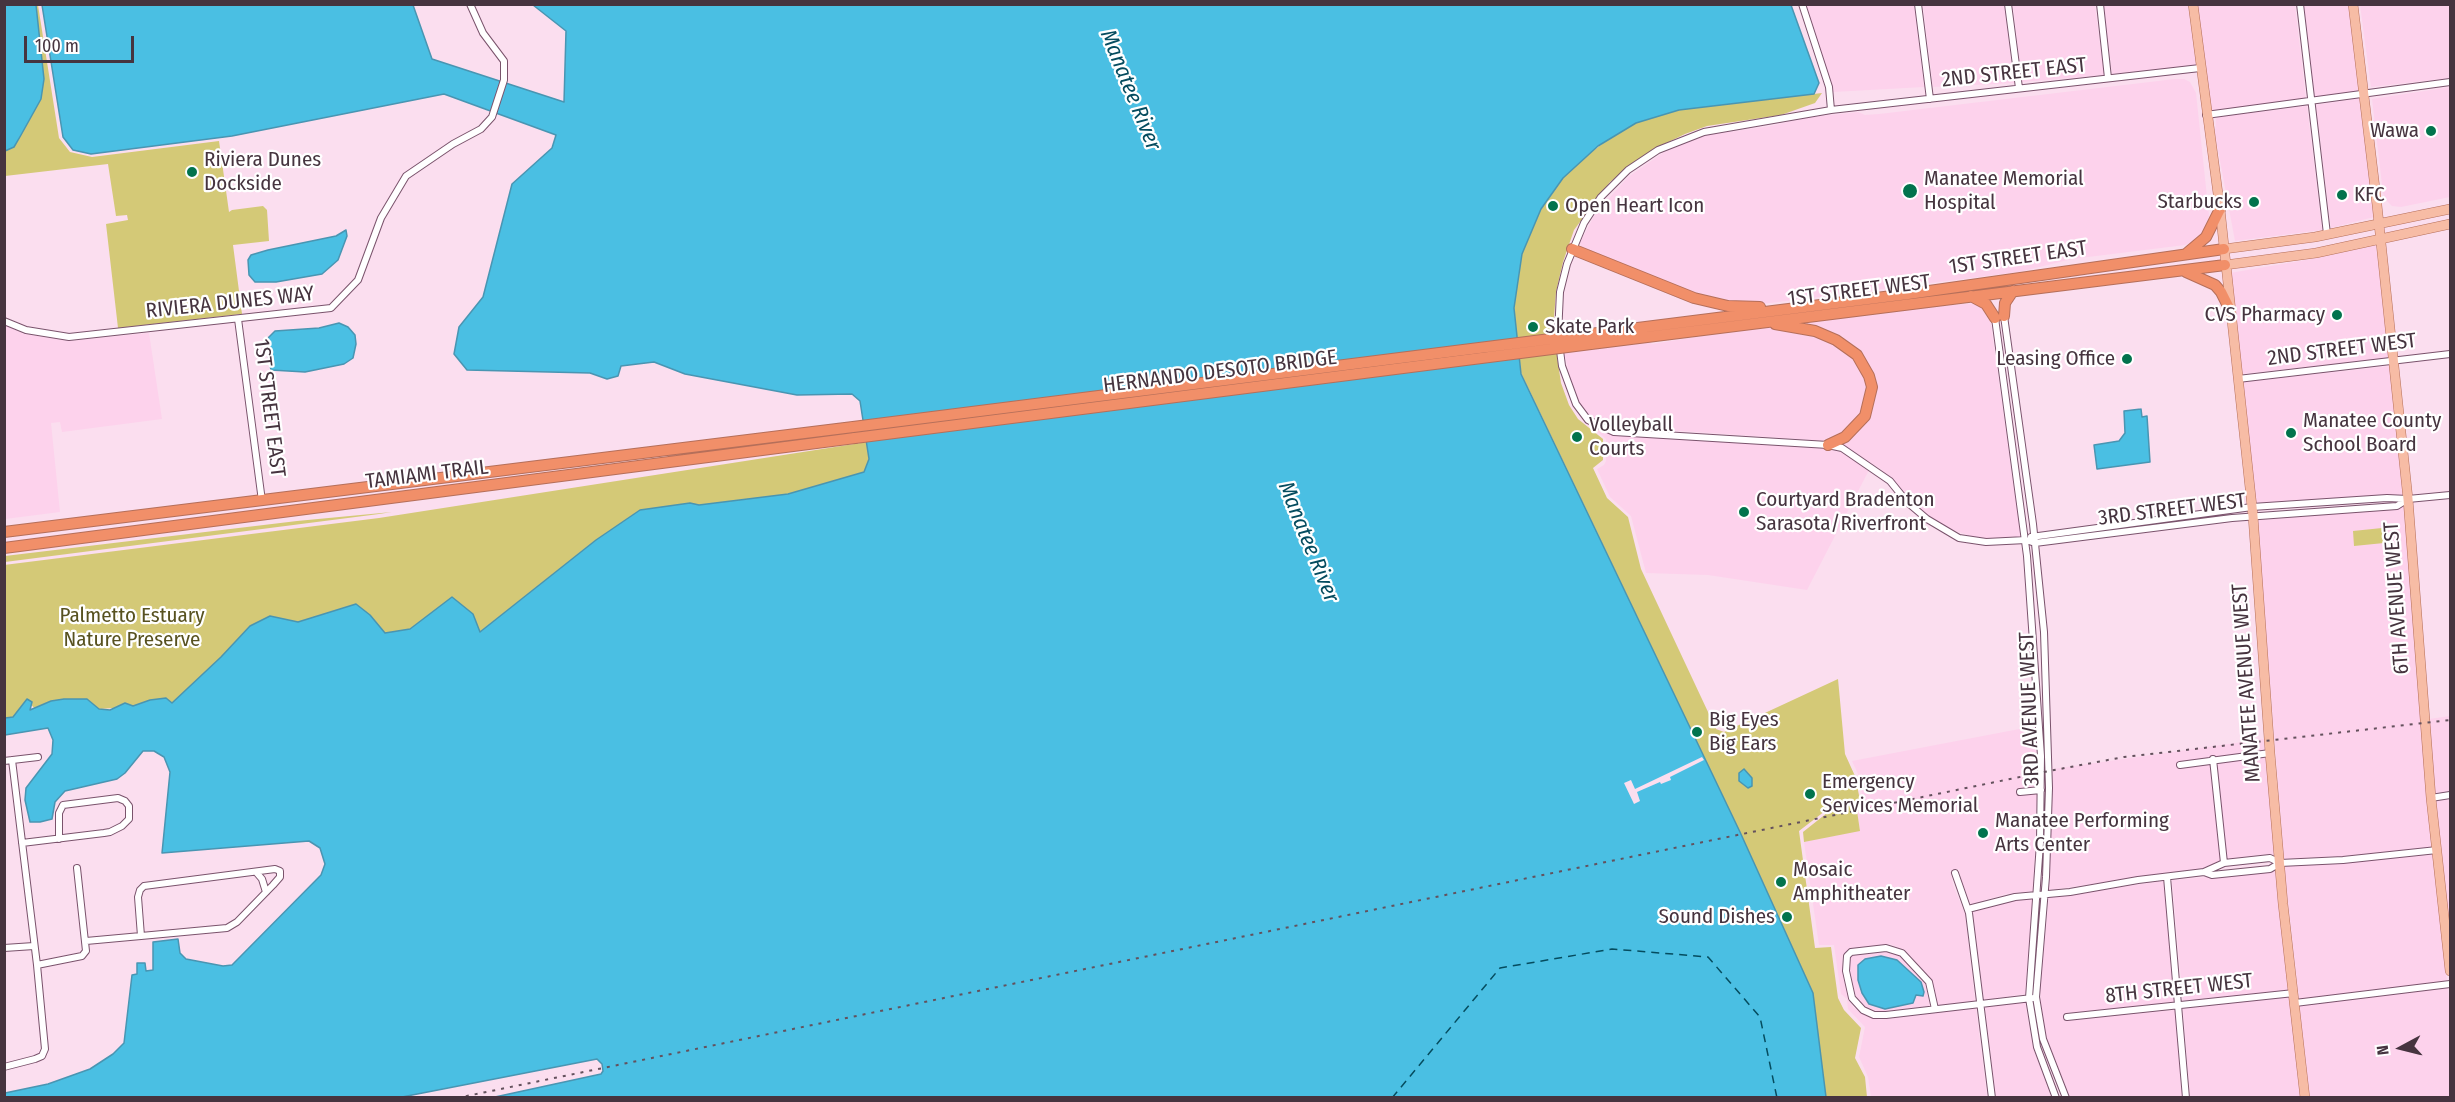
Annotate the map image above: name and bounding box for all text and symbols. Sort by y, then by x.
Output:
scale bar [27,24,136,62]
water label: Manatee River [1094,26,1166,154]
text: 100 m [35,35,79,57]
street label: 2ND STREET EAST [1940,53,2088,93]
place label: Wawa [2370,118,2419,144]
marker: Wawa [2424,124,2438,138]
place label: Riviera Dunes Dockside [204,147,321,197]
marker: Riviera Dunes Dockside [185,165,199,179]
place label: Manatee Memorial Hospital [1924,166,2084,216]
marker: Manatee Memorial Hospital [1901,182,1919,200]
place label: KFC [2354,182,2385,208]
marker: KFC [2335,188,2349,202]
place label: Starbucks [2157,189,2242,215]
place label: Open Heart Icon [1565,193,1704,219]
marker: Starbucks [2247,195,2261,209]
marker: Open Heart Icon [1546,199,1560,213]
street label: 1ST STREET EAST [1947,236,2089,280]
street label: 1ST STREET WEST [1786,270,1932,312]
street label: RIVIERA DUNES WAY [145,282,315,324]
place label: CVS Pharmacy [2205,302,2325,328]
marker: CVS Pharmacy [2330,308,2344,322]
place label: Skate Park [1545,314,1634,340]
marker: Skate Park [1526,320,1540,334]
street label: 2ND STREET WEST [2266,328,2418,372]
street label: 1ST STREET EAST [248,338,290,478]
street label: HERNANDO DESOTO BRIDGE [1102,345,1338,399]
place label: Leasing Office [1996,346,2115,372]
marker: Leasing Office [2120,352,2134,366]
place label: Manatee County School Board [2303,408,2441,458]
place label: Volleyball Courts [1589,412,1673,462]
marker: Manatee County School Board [2284,426,2298,440]
marker: Volleyball Courts [1570,430,1584,444]
street label: TAMIAMI TRAIL [364,455,490,495]
water label: Manatee River [1272,478,1344,606]
place label: Courtyard Bradenton Sarasota/Riverfront [1756,487,1935,537]
street label: 3RD STREET WEST [2097,488,2247,532]
marker: Courtyard Bradenton Sarasota/Riverfront [1737,505,1751,519]
street label: 6TH AVENUE WEST [2379,521,2415,675]
street label: MANATEE AVENUE WEST [2227,583,2267,783]
park label: Palmetto Estuary Nature Preserve [60,603,204,653]
street label: 3RD AVENUE WEST [2015,631,2045,787]
place label: Big Eyes Big Ears [1709,707,1779,757]
marker: Big Eyes Big Ears [1690,725,1704,739]
place label: Emergency Services Memorial [1822,769,1978,819]
marker: Emergency Services Memorial [1803,787,1817,801]
place label: Manatee Performing Arts Center [1995,808,2169,858]
marker: Manatee Performing Arts Center [1976,826,1990,840]
place label: Mosaic Amphitheater [1793,857,1910,907]
marker: Mosaic Amphitheater [1774,875,1788,889]
place label: Sound Dishes [1658,904,1775,930]
marker: Sound Dishes [1780,910,1794,924]
street label: 8TH STREET WEST [2104,969,2254,1009]
north arrow [2371,1018,2431,1078]
text: N [2373,1044,2393,1056]

